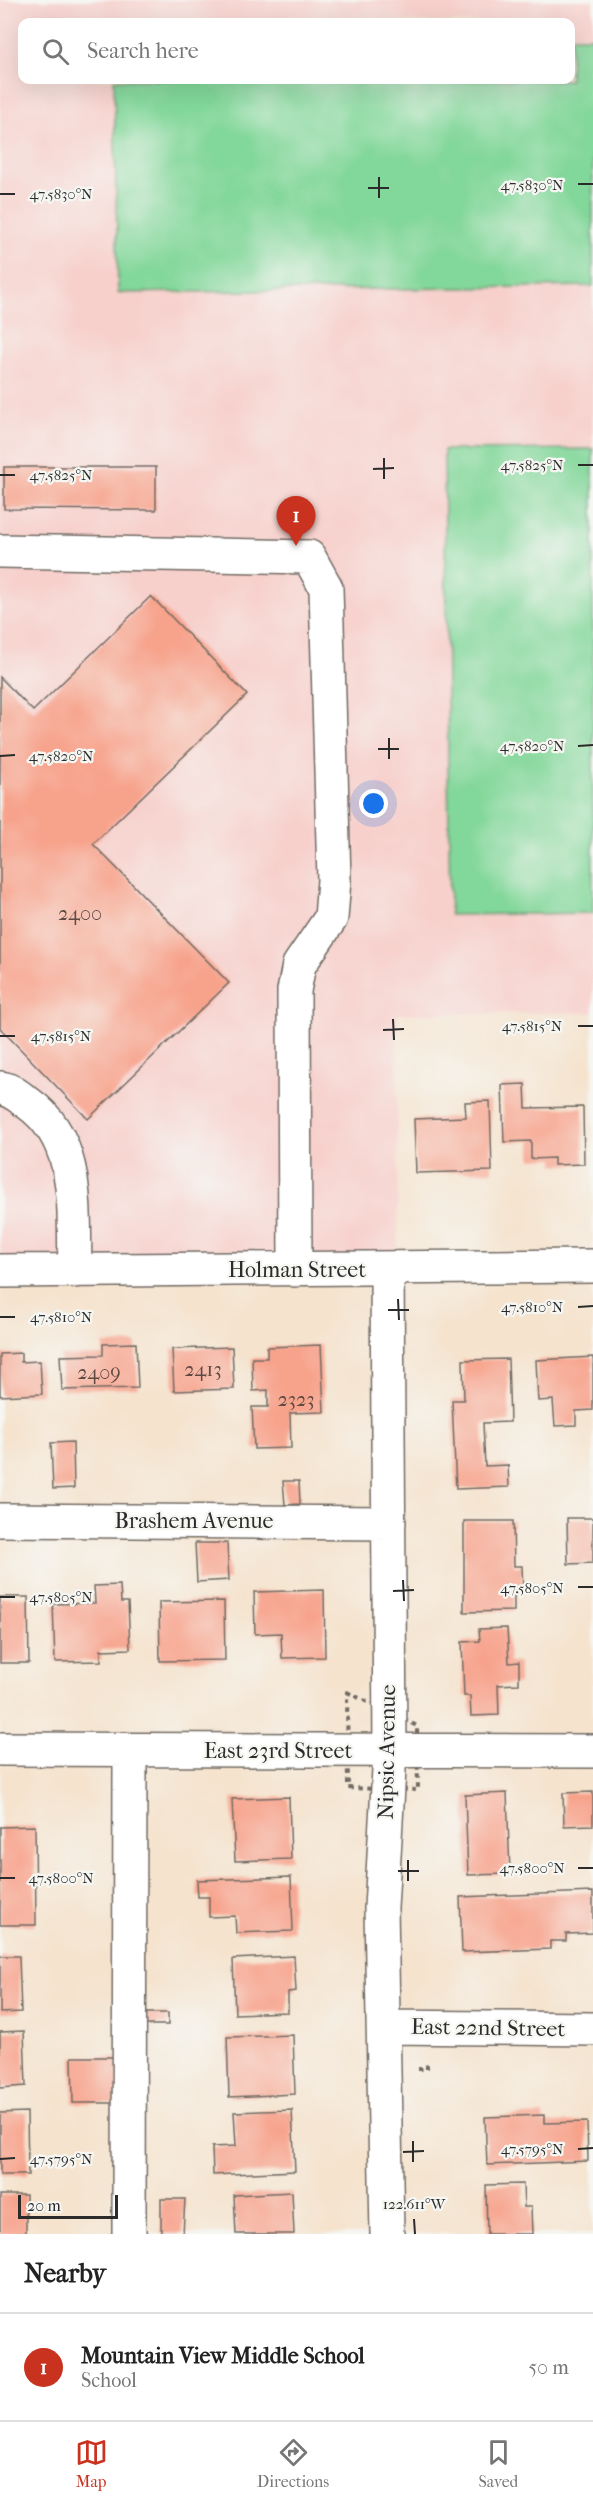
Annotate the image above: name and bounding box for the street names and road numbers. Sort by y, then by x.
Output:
street label: Holman Street [228,1257,366,1283]
street label: Brashem Avenue [114,1508,274,1534]
street label: Nipsic Avenue [373,1684,401,1820]
street label: East 23rd Street [204,1738,352,1764]
street label: East 22nd Street [411,2014,566,2042]

